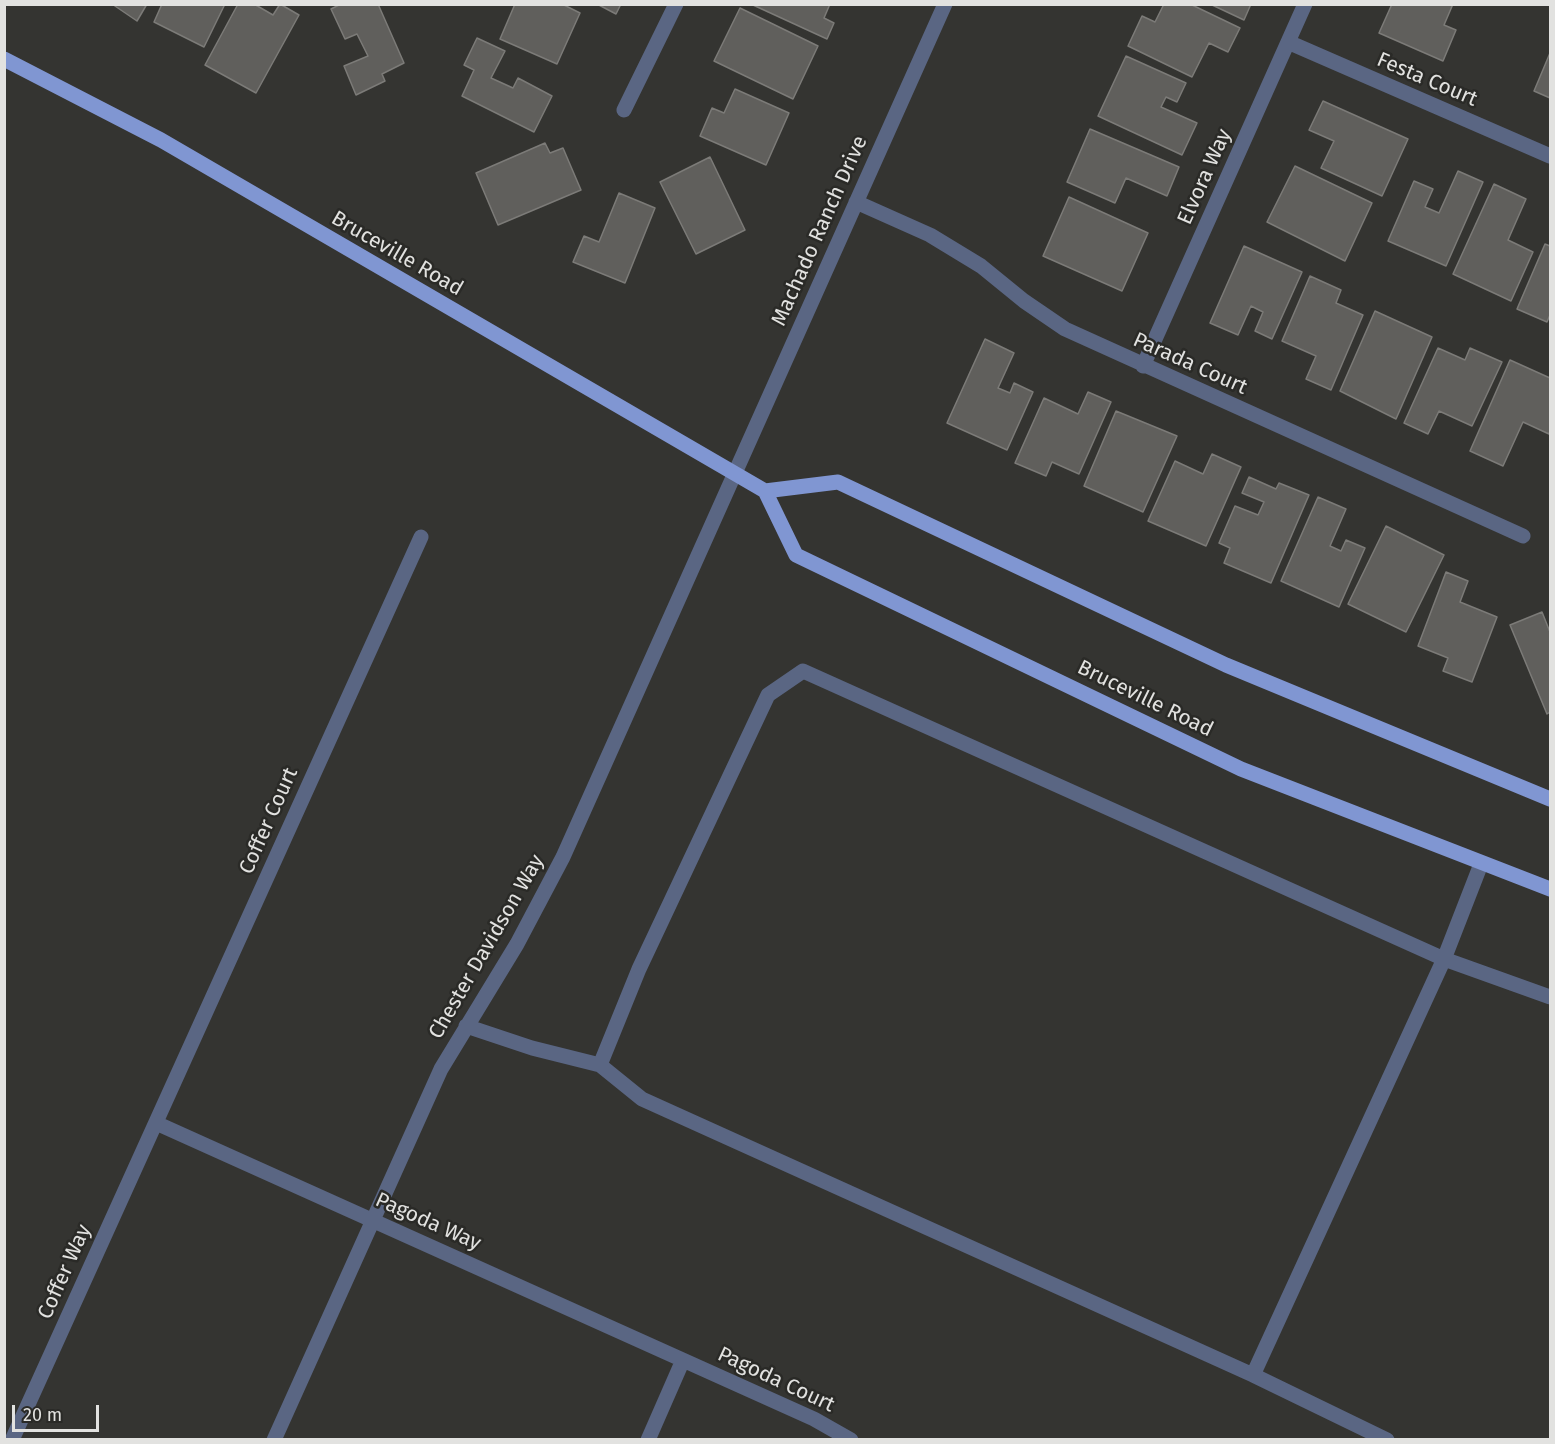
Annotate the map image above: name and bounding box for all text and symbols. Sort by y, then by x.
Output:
street label: Festa Court [1373,48,1481,112]
street label: Elvora Way [1173,125,1237,229]
street label: Machado Ranch Drive [767,132,873,330]
street label: Bruceville Road [327,206,467,302]
street label: Parada Court [1129,328,1251,400]
street label: Bruceville Road [1073,655,1217,743]
street label: Coffer Court [234,764,304,878]
street label: Chester Davidson Way [424,850,550,1044]
street label: Pagoda Way [371,1188,485,1256]
street label: Coffer Way [33,1221,97,1323]
street label: Pagoda Court [714,1342,838,1418]
scale bar [15,1393,102,1431]
text: 20 m [23,1404,62,1426]

